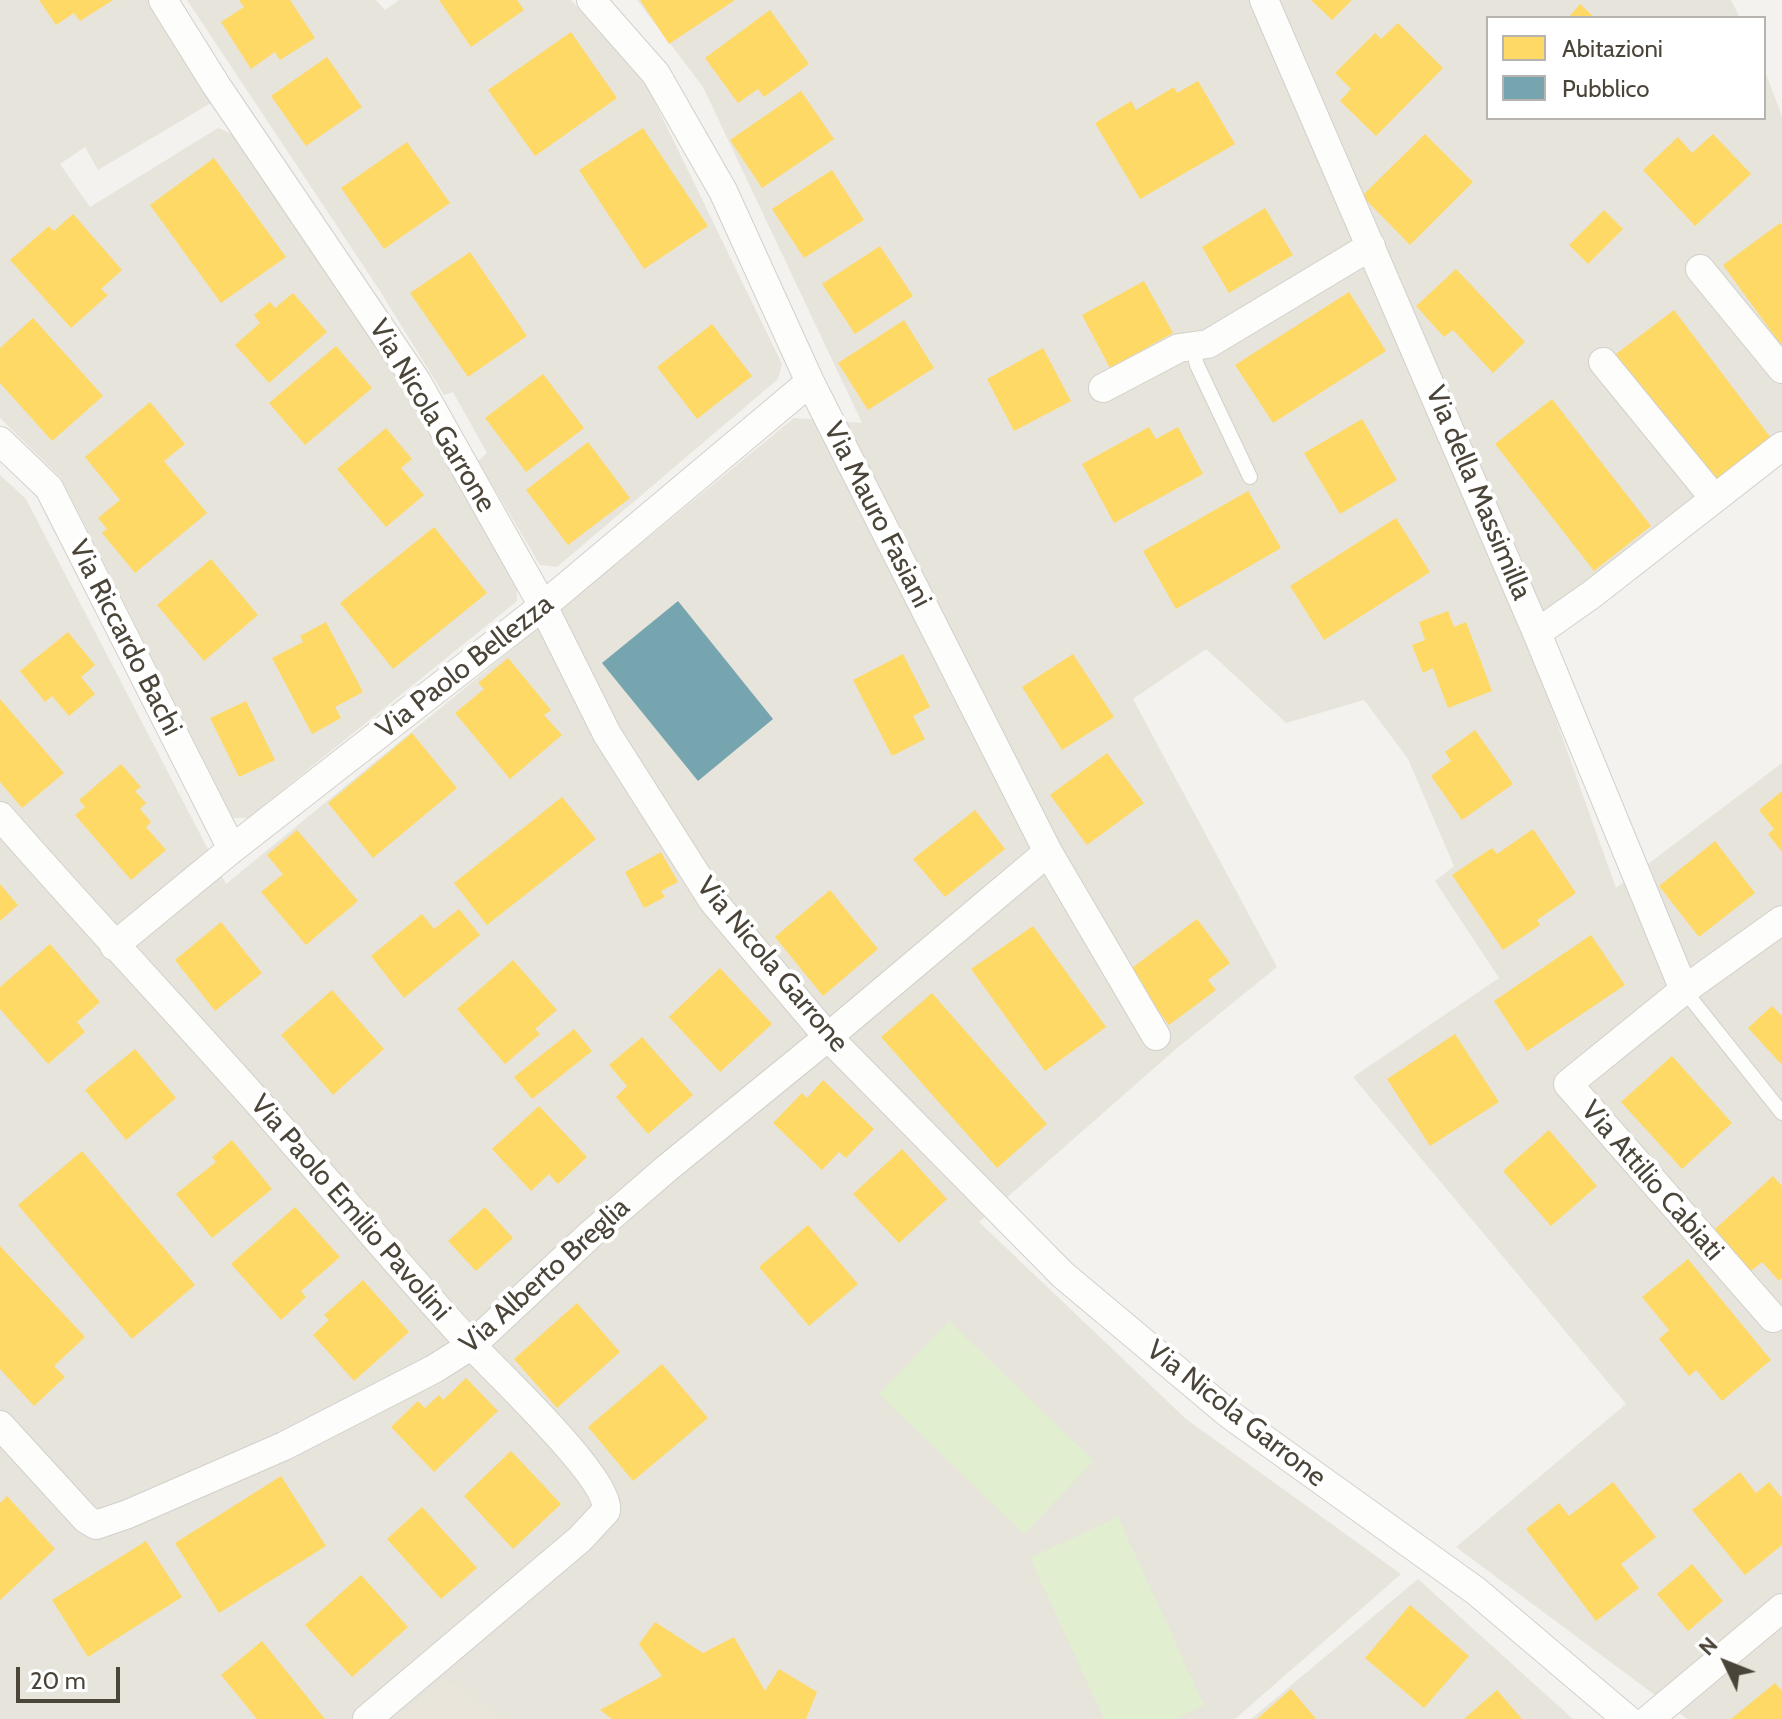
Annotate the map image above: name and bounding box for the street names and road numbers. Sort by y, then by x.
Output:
street label: Via Nicola Garrone [361,314,503,518]
street label: Via della Massimilla [1418,381,1538,605]
street label: Via Mauro Fasiani [816,417,938,613]
street label: Via Riccardo Bachi [61,535,189,741]
street label: Via Paolo Bellezza [370,588,560,746]
street label: Via Nicola Garrone [689,870,855,1060]
street label: Via Paolo Emilio Pavolini [243,1088,457,1328]
street label: Via Attilio Cabiati [1574,1094,1730,1268]
street label: Via Alberto Breglia [453,1191,637,1361]
street label: Via Nicola Garrone [1140,1333,1332,1495]

